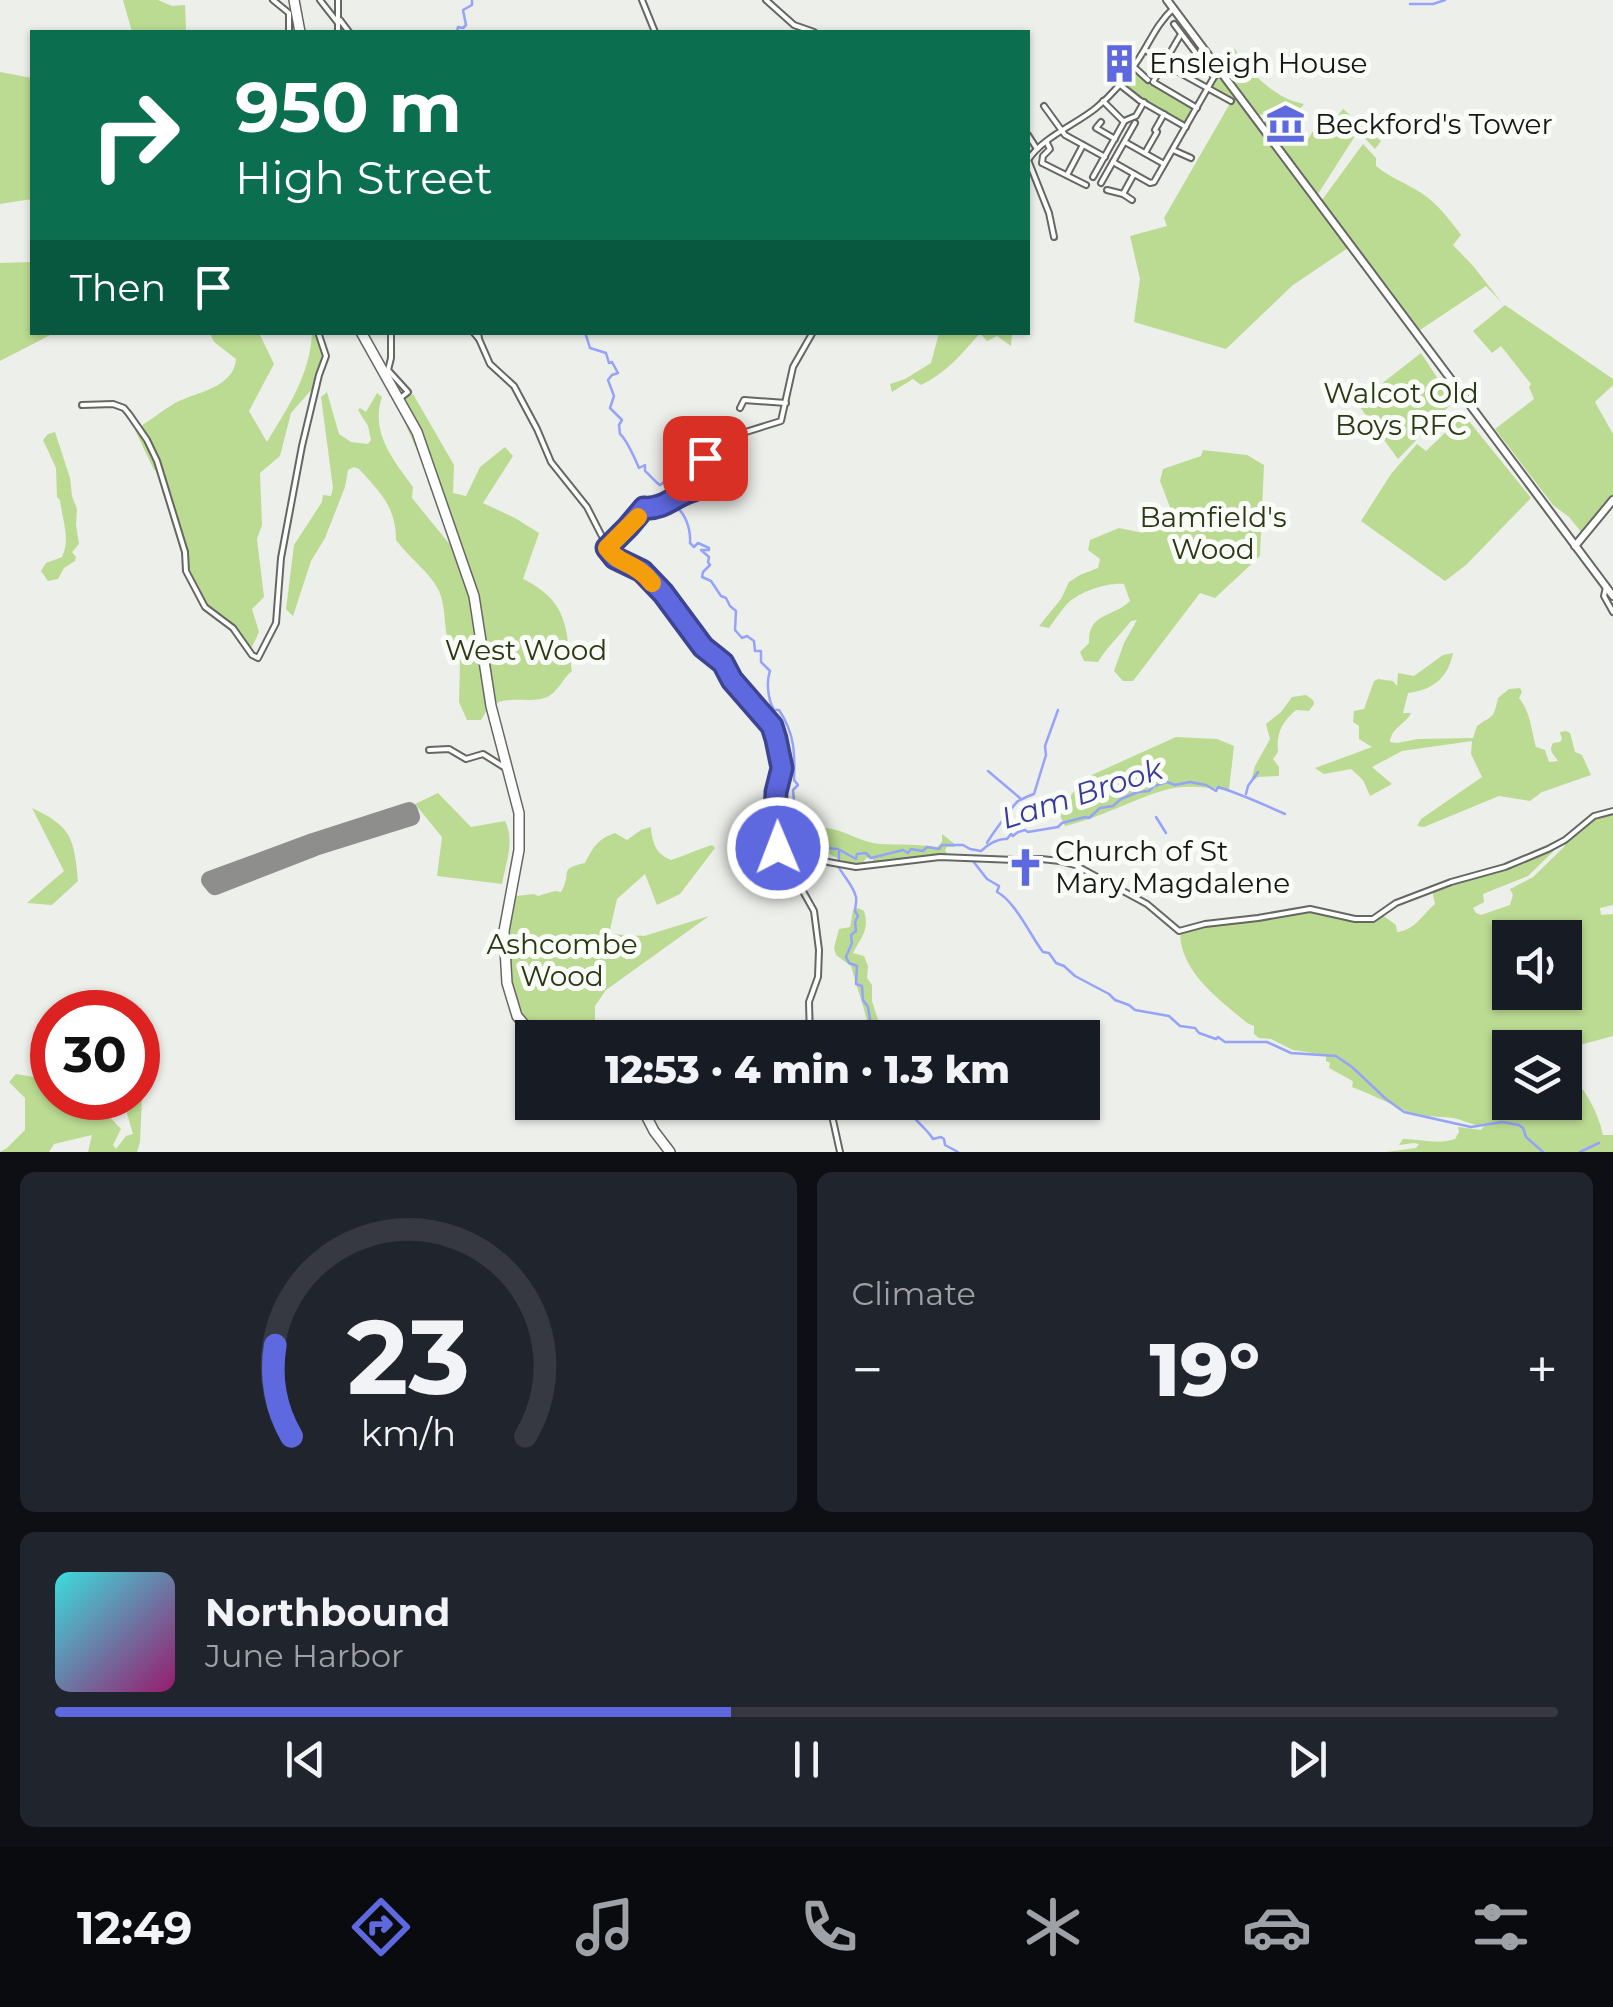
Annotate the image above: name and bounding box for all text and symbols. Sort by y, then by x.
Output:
building icon: Ensleigh House [1098,42,1140,84]
place label: Ensleigh House [1149,46,1367,80]
text: 950 m [235,64,462,150]
icon: right [70,70,200,200]
museum icon: Beckford's Tower [1264,103,1306,145]
place label: Beckford's Tower [1315,107,1553,141]
text: High Street [235,150,493,205]
icon: arrive [186,260,241,315]
text: Then [70,264,166,311]
park label: Walcot Old Boys RFC [1323,376,1479,442]
pin [663,416,748,501]
icon: arrive [678,431,733,486]
park label: Bamfield's Wood [1139,500,1287,566]
park label: West Wood [445,633,607,667]
water label: Lam Brook [997,750,1168,837]
position arrow [726,796,830,900]
place label: Church of St Mary Magdalene [1055,834,1290,900]
church icon: Church of St Mary Magdalene [1004,846,1046,888]
map controls [1492,920,1582,1120]
button: sound [1492,920,1582,1010]
park label: Ashcombe Wood [486,927,638,993]
speed limit sign: 30 [30,990,160,1120]
button: layers [1492,1030,1582,1120]
text: 12:53 · 4 min · 1.3 km [605,1046,1010,1093]
text: Climate [852,1274,976,1313]
text: 23 [347,1293,470,1420]
text: 19° [1150,1323,1260,1415]
text: − [852,1336,883,1403]
text: + [1526,1336,1558,1403]
text: km/h [361,1411,456,1455]
text: Northbound [205,1589,450,1636]
text: June Harbor [205,1636,404,1675]
icon: previous [278,1732,333,1787]
icon: pause [779,1732,834,1787]
icon: next [1280,1732,1335,1787]
icon: directions [346,1892,416,1962]
icon: music [570,1892,640,1962]
icon: phone [794,1892,864,1962]
icon: climate [1018,1892,1088,1962]
icon: car [1242,1892,1312,1962]
icon: filters [1466,1892,1536,1962]
text: 12:49 [77,1900,192,1955]

